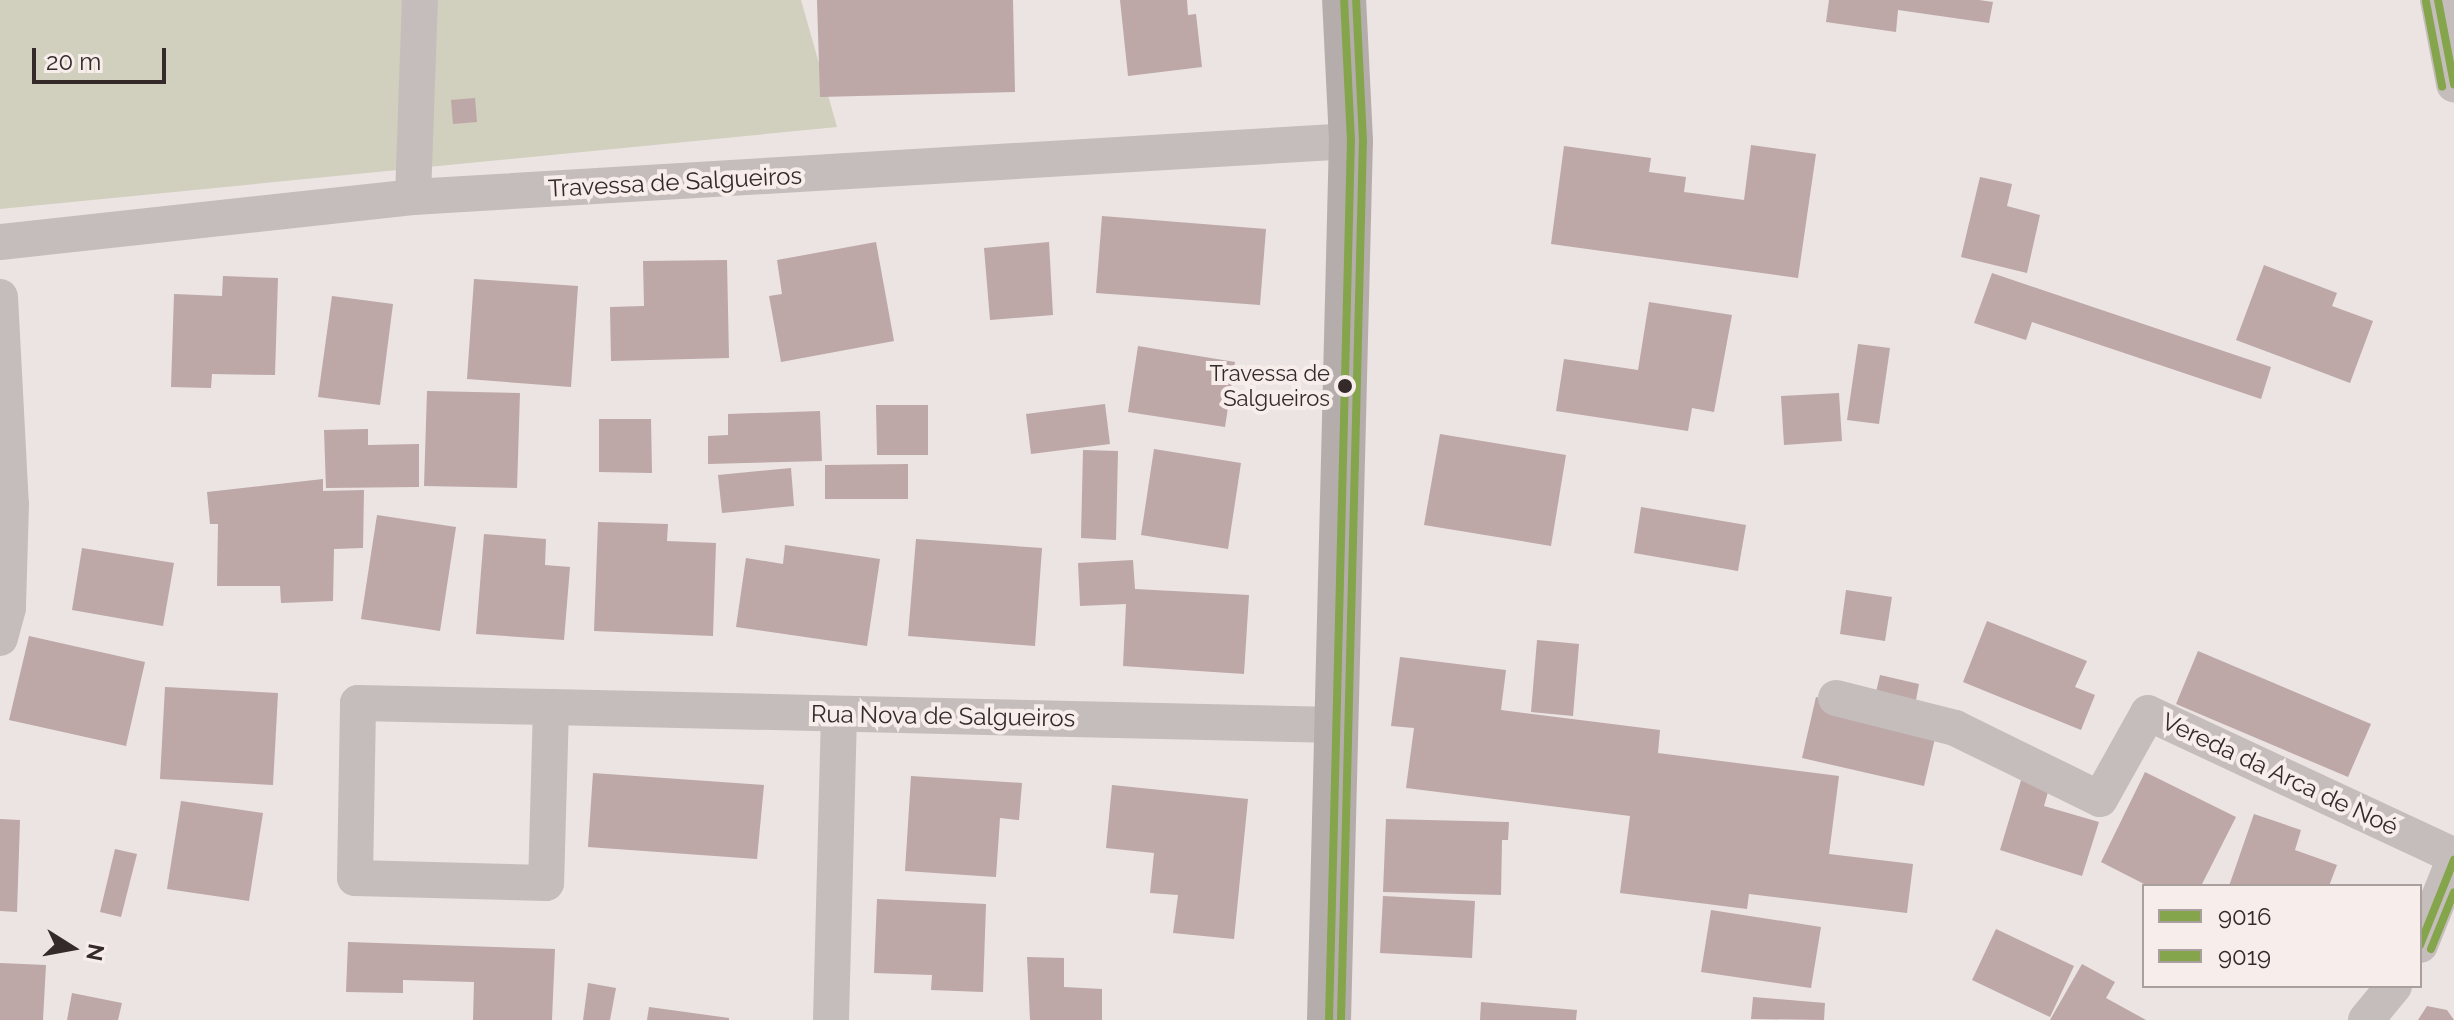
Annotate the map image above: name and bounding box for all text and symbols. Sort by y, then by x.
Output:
scale bar [36,32,170,82]
text: 20 m [46,47,101,76]
street label: Travessa de Salgueiros [547,161,803,203]
place label: Travessa de Salgueiros [1210,360,1330,412]
marker: Travessa de Salgueiros [1337,378,1353,394]
street label: Rua Nova de Salgueiros [811,699,1075,733]
street label: Vereda da Arca de Noé [2157,707,2403,841]
legend [2142,884,2422,988]
text: 9016 [2218,902,2272,931]
north arrow [32,908,112,988]
text: N [81,942,110,963]
text: 9019 [2218,942,2271,971]

